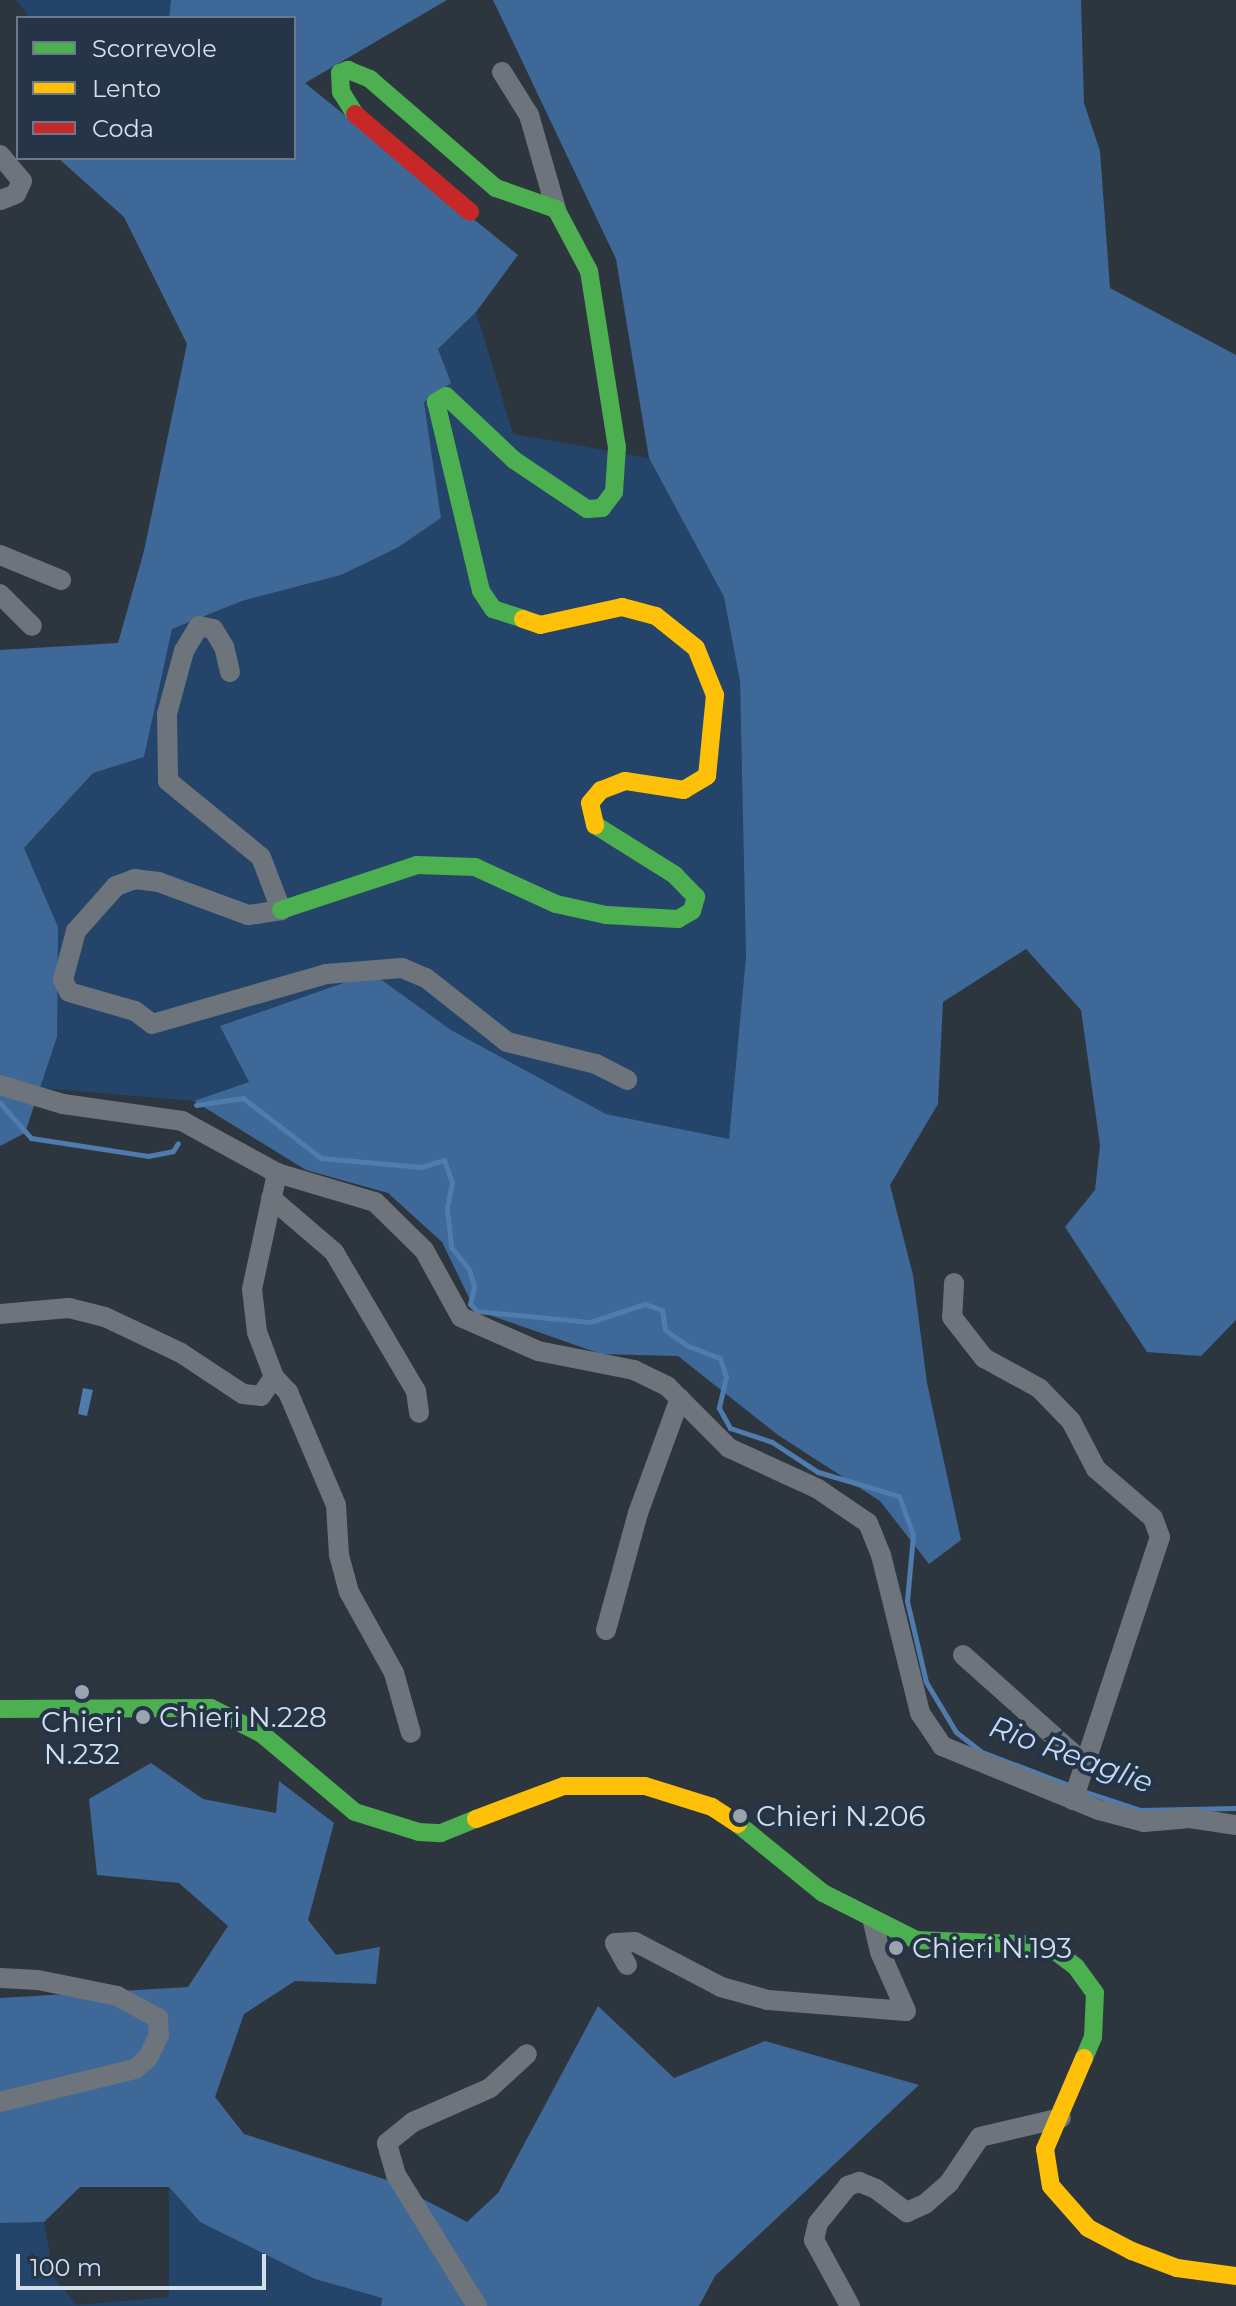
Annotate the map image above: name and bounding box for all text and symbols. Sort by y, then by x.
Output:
legend [16,16,296,160]
text: Scorrevole [92,34,217,63]
text: Lento [92,74,161,103]
text: Coda [92,114,154,143]
marker: Chieri N.232 [73,1683,91,1701]
place label: Chieri N.228 [159,1700,327,1734]
place label: Chieri N.232 [41,1705,123,1771]
marker: Chieri N.228 [134,1708,152,1726]
water label: Rio Reaglie [984,1709,1158,1801]
place label: Chieri N.206 [756,1799,926,1833]
marker: Chieri N.206 [731,1807,749,1825]
place label: Chieri N.193 [912,1931,1072,1965]
marker: Chieri N.193 [887,1939,905,1957]
scale bar [20,2238,270,2288]
text: 100 m [30,2253,102,2282]

